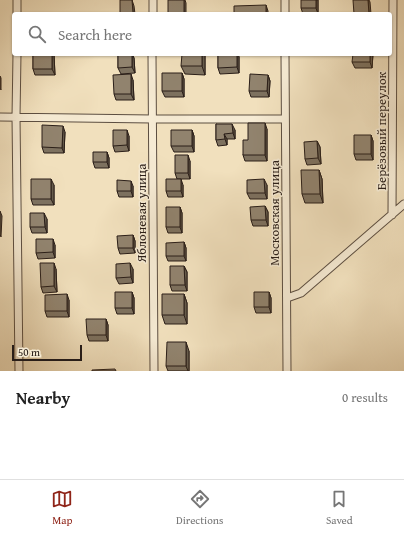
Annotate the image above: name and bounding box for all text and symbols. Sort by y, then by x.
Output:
search box [12,12,392,56]
icon: search [26,23,48,45]
text: Search here [58,24,132,45]
street label: Берёзовый переулок [372,71,391,190]
street label: Московская улица [265,159,284,266]
street label: Яблоневая улица [132,163,151,263]
scale bar [12,343,82,362]
text: 50 m [18,344,40,360]
text: Nearby [16,385,70,410]
text: 0 results [342,388,388,407]
tab: Map [51,488,73,528]
tab: Directions [176,488,223,528]
tab: Saved [326,488,353,528]

